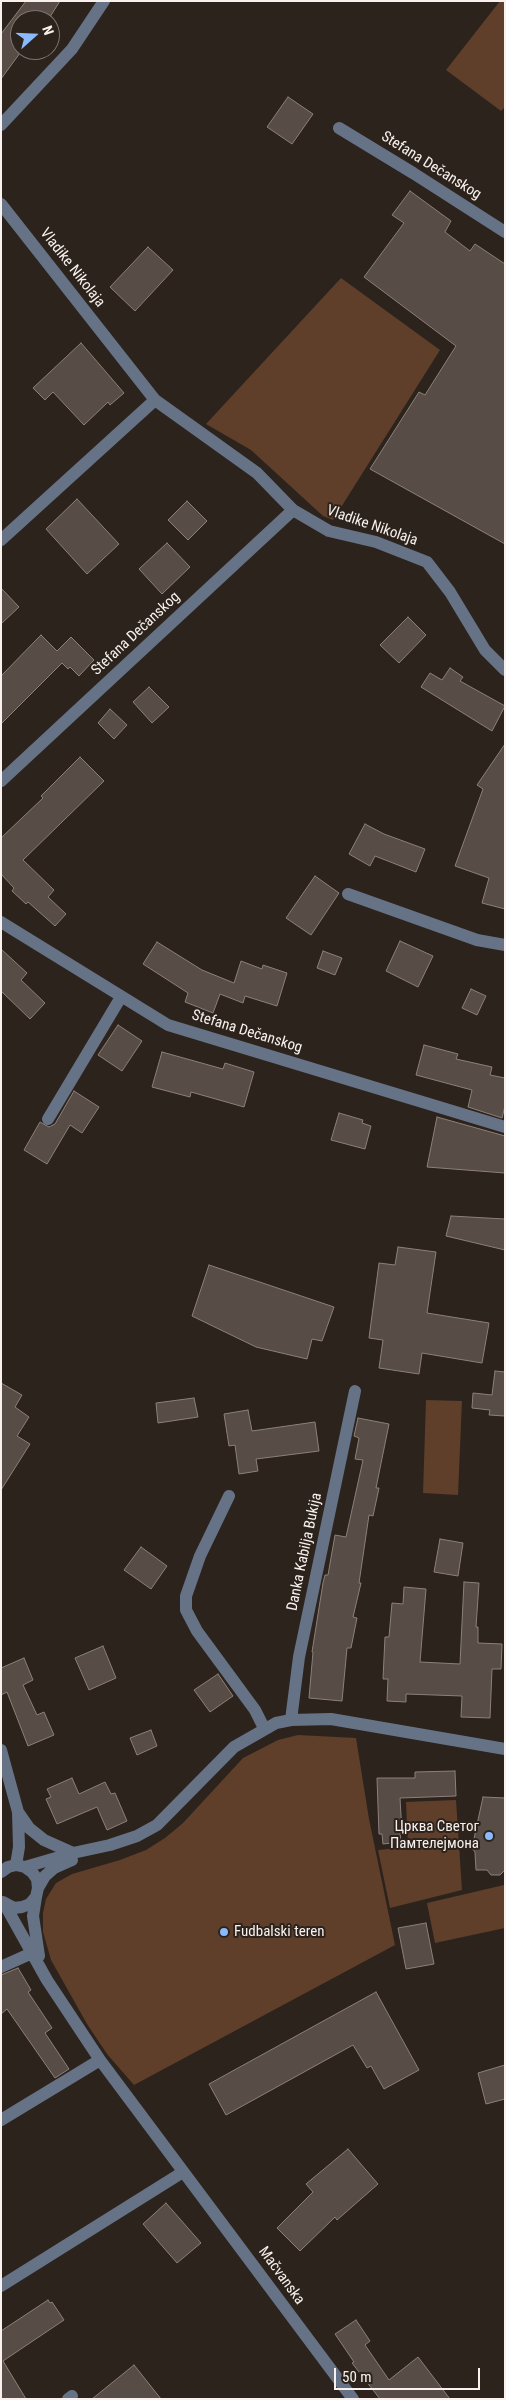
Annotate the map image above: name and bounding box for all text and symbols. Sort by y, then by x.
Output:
north arrow [10,10,60,60]
text: N [39,23,57,37]
street label: Stefana Dečanskog [378,128,484,204]
street label: Vladike Nikolaja [36,225,108,311]
street label: Vladike Nikolaja [324,502,420,550]
street label: Stefana Dečanskog [88,588,184,680]
street label: Stefana Dečanskog [190,1007,304,1057]
street label: Danka Kabilja Bukija [284,1491,326,1613]
place label: Црква Светог Памтелејмона [390,1818,479,1853]
marker: Црква Светог Памтелејмона [483,1830,495,1842]
place label: Fudbalski teren [234,1923,324,1941]
marker: Fudbalski teren [218,1926,230,1938]
street label: Mačvanska [254,2244,308,2308]
scale bar [336,2358,482,2390]
text: 50 m [342,2368,372,2386]

